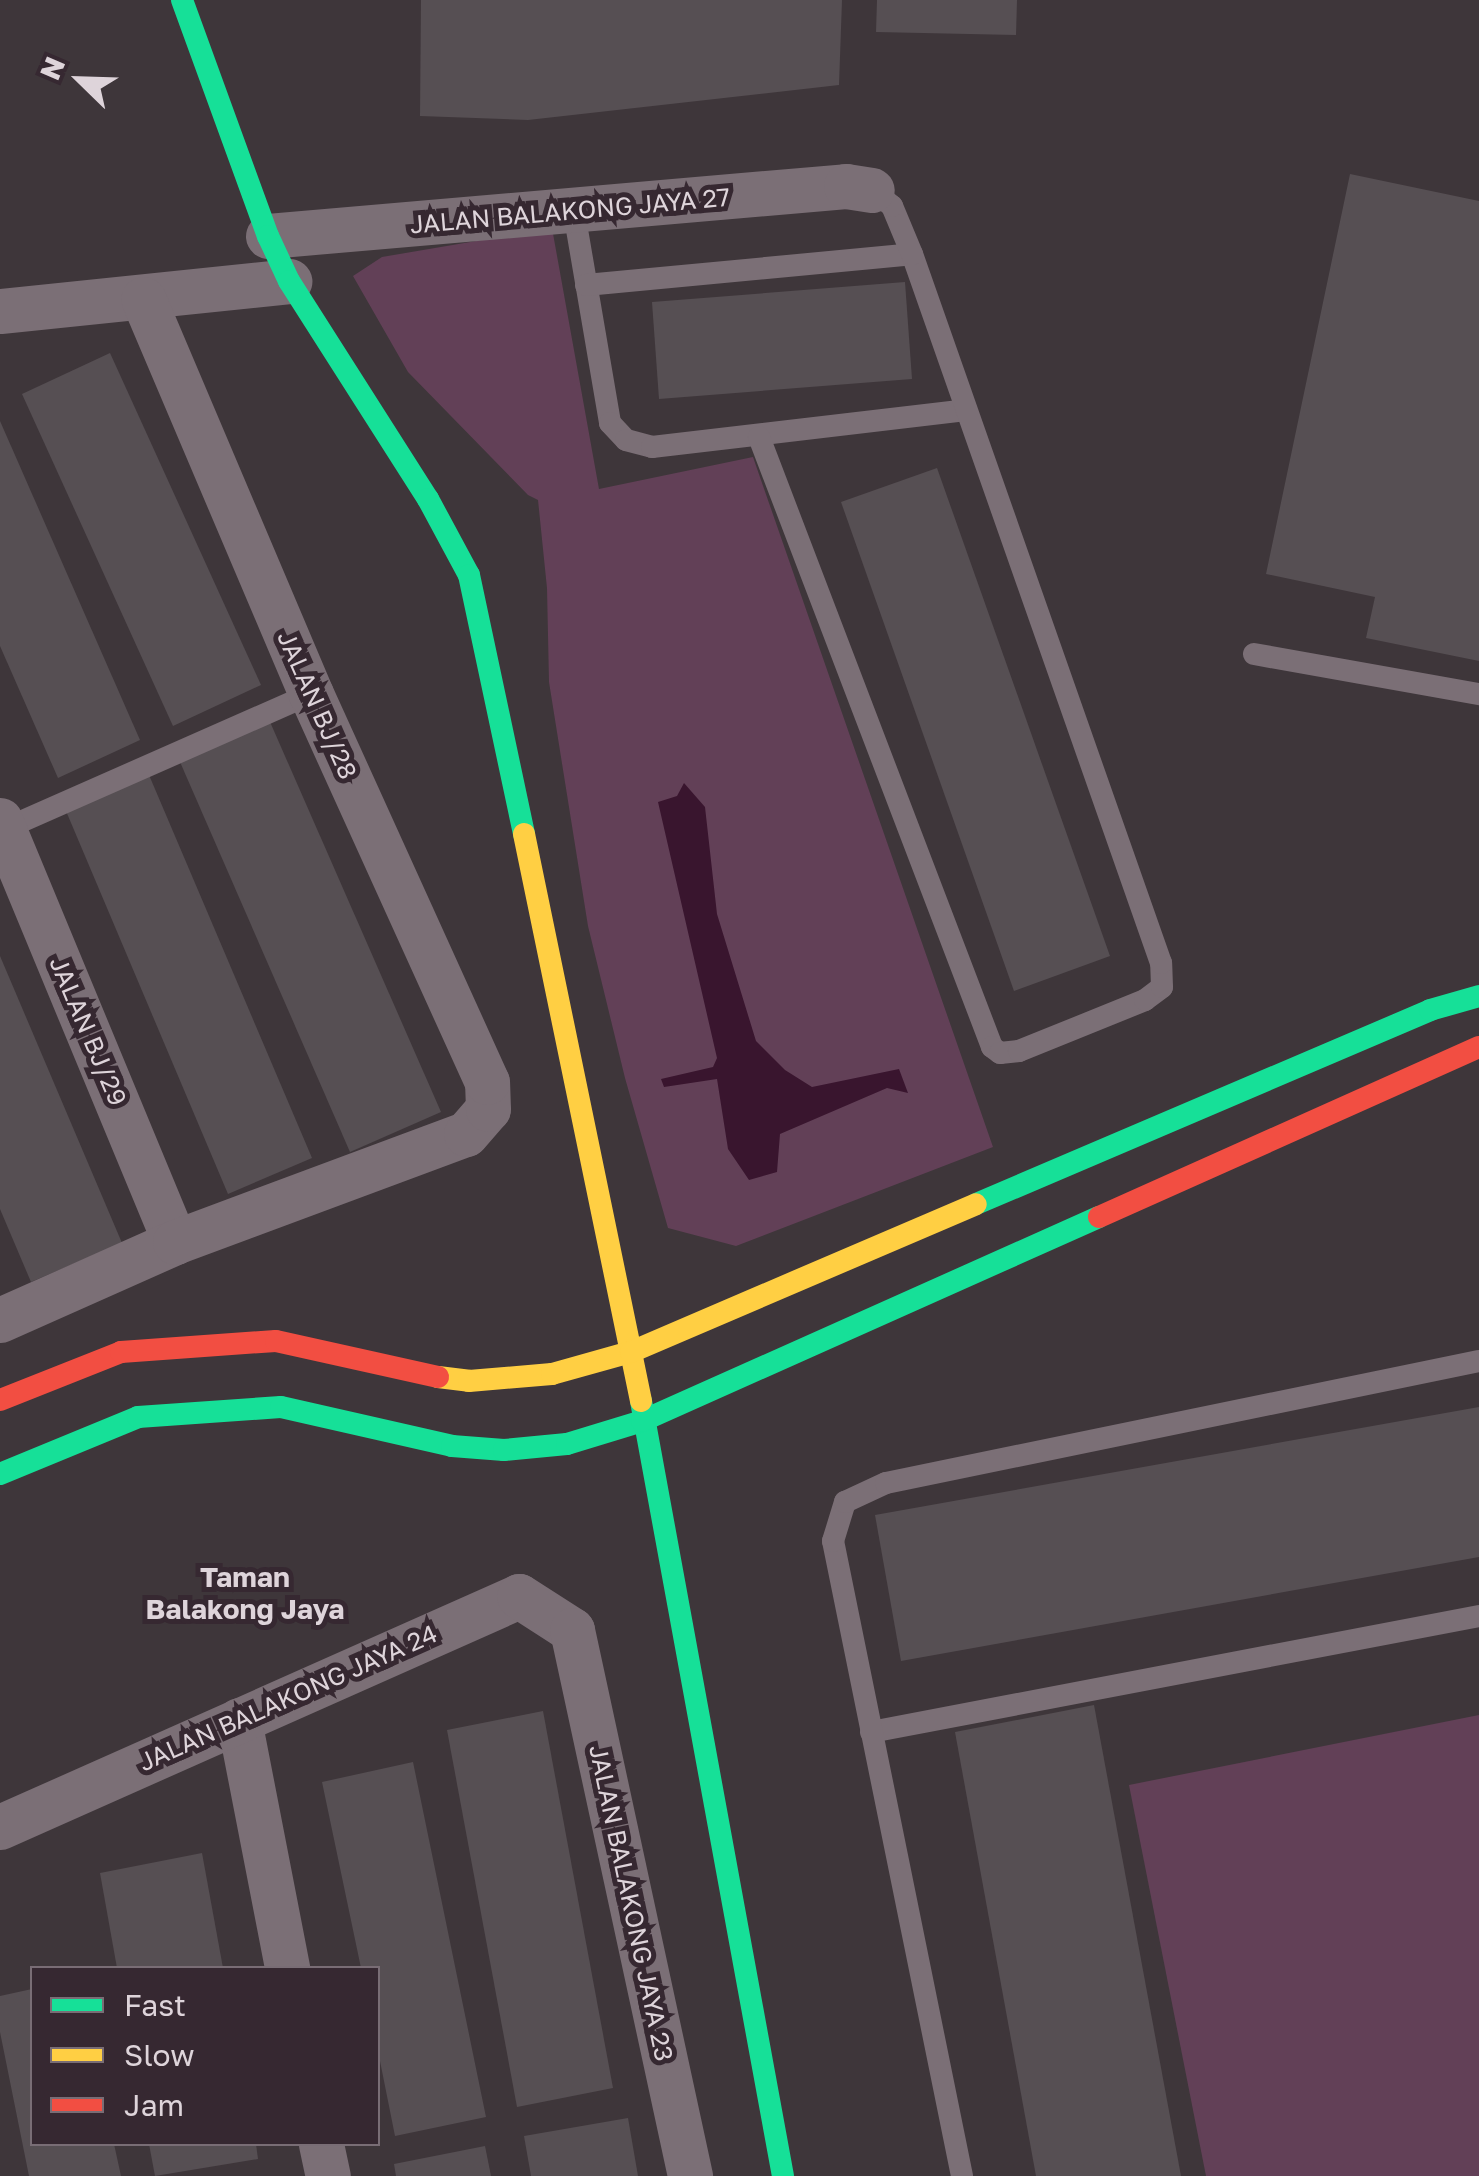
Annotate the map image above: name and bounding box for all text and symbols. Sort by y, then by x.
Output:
north arrow [30,30,130,130]
text: N [33,52,71,84]
street label: JALAN BALAKONG JAYA 27 [409,182,731,240]
street label: JALAN BJ/28 [271,626,363,784]
street label: JALAN BJ/29 [43,952,133,1110]
district label: Taman Balakong Jaya [145,1560,345,1626]
street label: JALAN BALAKONG JAYA 24 [134,1619,442,1777]
street label: JALAN BALAKONG JAYA 23 [583,1742,679,2064]
legend [30,1966,380,2146]
text: Fast [124,1987,186,2023]
text: Slow [124,2037,195,2073]
text: Jam [124,2087,184,2123]

